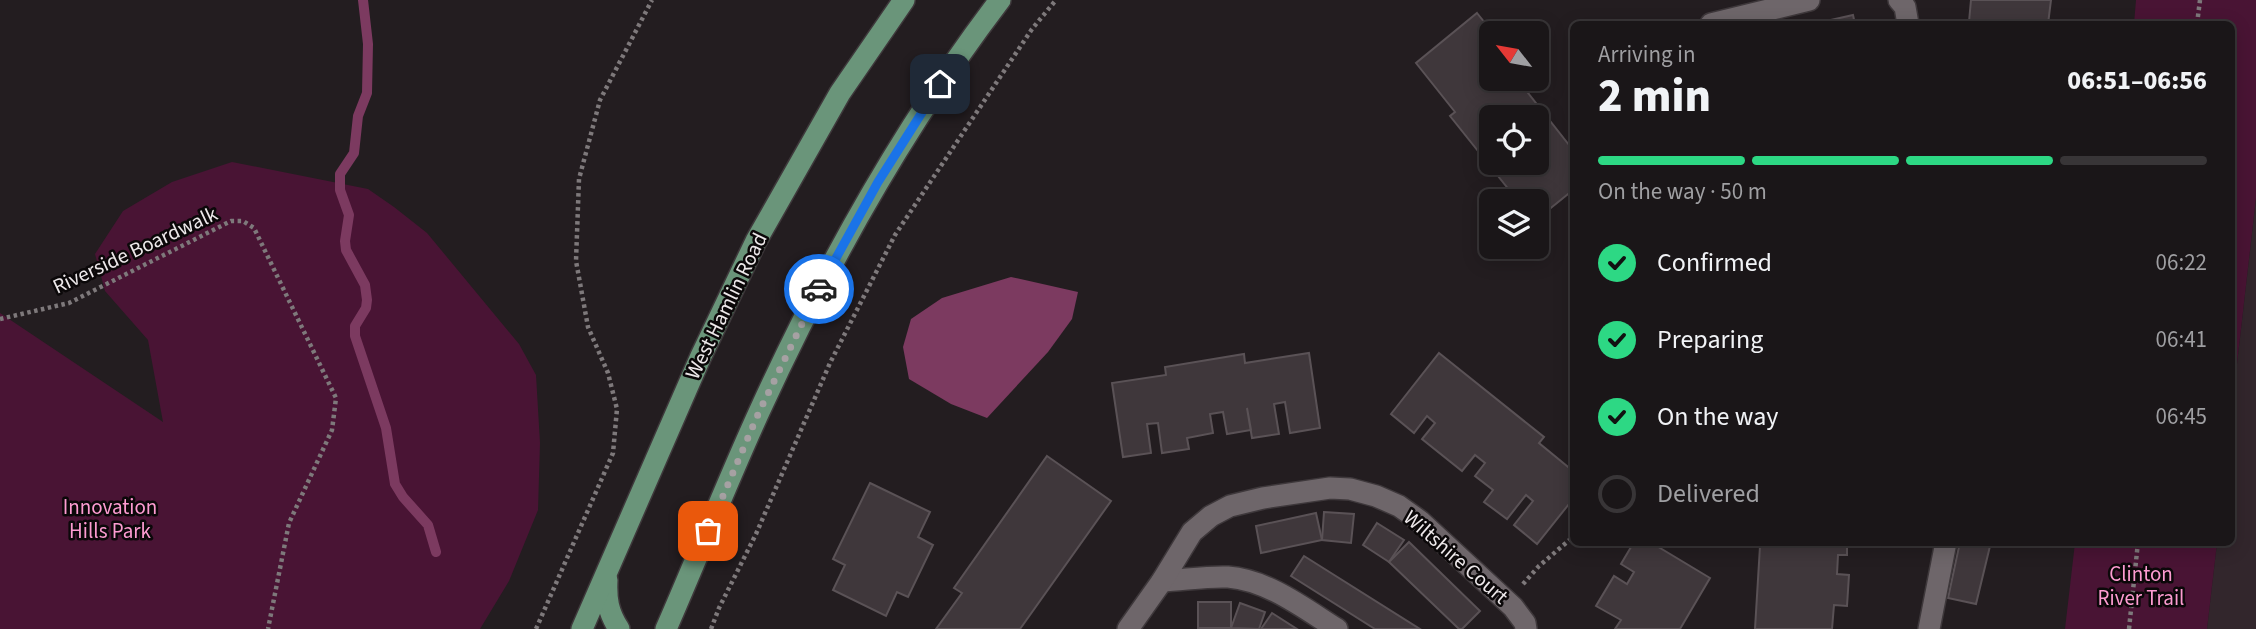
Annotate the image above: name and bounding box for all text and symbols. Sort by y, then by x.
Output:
north arrow [1479,21,1549,91]
map controls [1479,21,1549,259]
text: Arriving in [1598,38,1696,71]
pin [910,54,970,114]
text: 06:51–06:56 [2067,62,2207,99]
text: 2 min [1598,64,1711,129]
icon: home [921,65,959,103]
button: locate [1479,105,1549,175]
text: On the way · 50 m [1598,175,1767,208]
button: layers [1479,189,1549,259]
street label: Riverside Boardwalk [48,198,223,301]
street label: West Hamlin Road [678,228,774,384]
icon: check [1598,244,1636,282]
text: Confirmed [1657,244,1772,281]
text: 06:22 [2156,246,2207,279]
courier [784,254,854,324]
icon: car [800,270,838,308]
icon: check [1598,321,1636,359]
text: Preparing [1657,321,1763,358]
text: 06:41 [2156,323,2207,356]
icon: check [1598,398,1636,436]
text: On the way [1657,398,1778,435]
text: 06:45 [2156,400,2207,433]
text: Delivered [1657,475,1760,512]
park label: Innovation Hills Park [63,492,157,546]
pin [678,501,738,561]
street label: Wiltshire Court [1397,503,1515,611]
icon: bag [689,512,727,550]
park label: Clinton River Trail [2098,559,2184,613]

